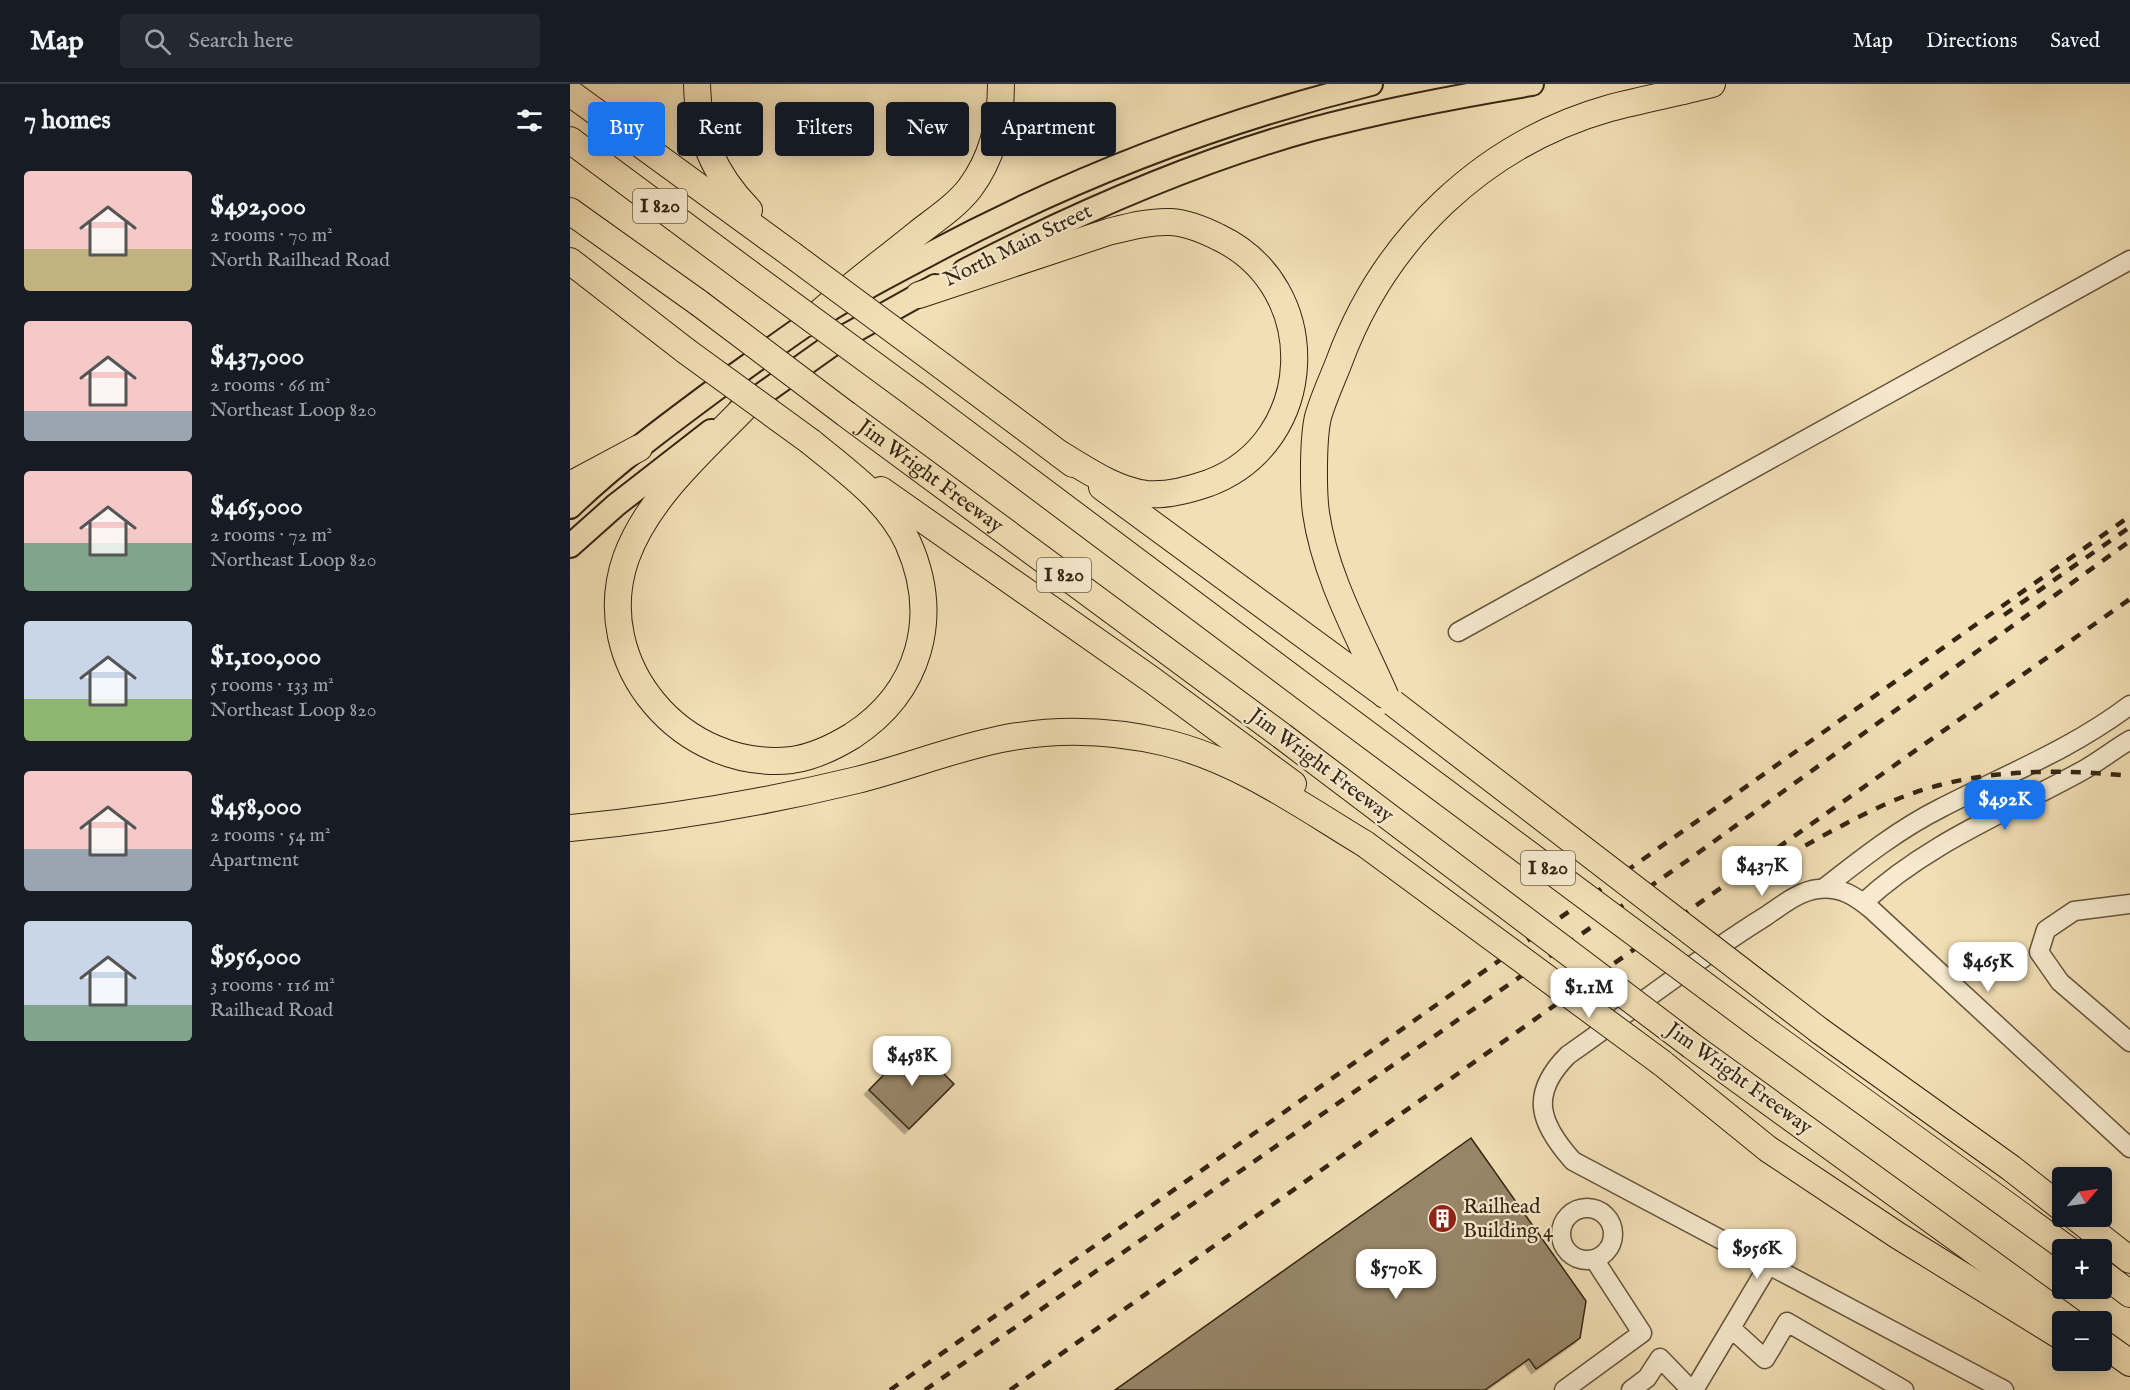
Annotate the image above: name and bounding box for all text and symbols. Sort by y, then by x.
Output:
search box [120,14,540,68]
text: Map [30,24,84,59]
icon: search [141,25,174,58]
text: Search here [189,27,293,55]
text: Map [1853,28,1893,55]
text: Directions [1926,28,2017,55]
text: Saved [2050,28,2100,55]
chip: Buy [588,102,665,156]
chip: Rent [677,102,763,156]
chip: Filters [775,102,874,156]
chip: New [886,102,969,156]
chip: Apartment [981,102,1116,156]
text: 7 homes [24,104,111,137]
icon: filters [513,104,546,137]
road number: I 820 [633,189,687,223]
text: $492,000 [210,190,306,223]
icon: home [72,195,144,267]
street label: North Main Street [939,198,1097,294]
text: 2 rooms · 70 m² [210,223,333,248]
text: North Railhead Road [210,248,390,273]
text: $437,000 [210,340,304,373]
icon: home [72,345,144,417]
text: 2 rooms · 66 m² [210,373,331,398]
text: Northeast Loop 820 [210,398,377,423]
street label: Jim Wright Freeway [851,412,1009,539]
text: $465,000 [210,490,303,523]
icon: home [72,495,144,567]
text: 2 rooms · 72 m² [210,523,332,548]
text: Northeast Loop 820 [210,548,377,573]
road number: I 820 [1037,558,1091,592]
text: $1,100,000 [210,640,321,673]
icon: home [72,645,144,717]
text: 5 rooms · 133 m² [210,673,334,698]
text: Northeast Loop 820 [210,698,377,723]
street label: Jim Wright Freeway [1242,702,1399,830]
pin: $492K [1963,780,2047,831]
text: $492K [1978,787,2032,812]
text: $458,000 [210,790,302,823]
icon: home [72,795,144,867]
text: 2 rooms · 54 m² [210,823,331,848]
pin: $437K [1720,846,1804,897]
text: Apartment [210,848,299,873]
road number: I 820 [1521,851,1575,885]
text: $437K [1736,853,1788,878]
text: $956,000 [210,940,301,973]
pin: $465K [1946,942,2030,993]
icon: home [72,945,144,1017]
text: $465K [1962,949,2014,974]
pin: $1.1M [1547,968,1631,1019]
text: 3 rooms · 116 m² [210,973,335,998]
text: $1.1M [1564,975,1614,1000]
text: Railhead Road [210,998,333,1023]
street label: Jim Wright Freeway [1659,1016,1818,1142]
pin: $458K [870,1036,954,1087]
text: $458K [887,1043,937,1068]
north arrow [2052,1167,2112,1227]
map controls [2052,1167,2112,1371]
place label: Railhead Building 4 [1463,1194,1554,1245]
building icon: Railhead Building 4 [1426,1203,1458,1235]
pin: $956K [1715,1229,1799,1280]
text: $956K [1732,1236,1782,1261]
button: + [2052,1239,2112,1299]
pin: $570K [1354,1249,1438,1300]
text: $570K [1370,1256,1422,1281]
button: − [2052,1311,2112,1371]

